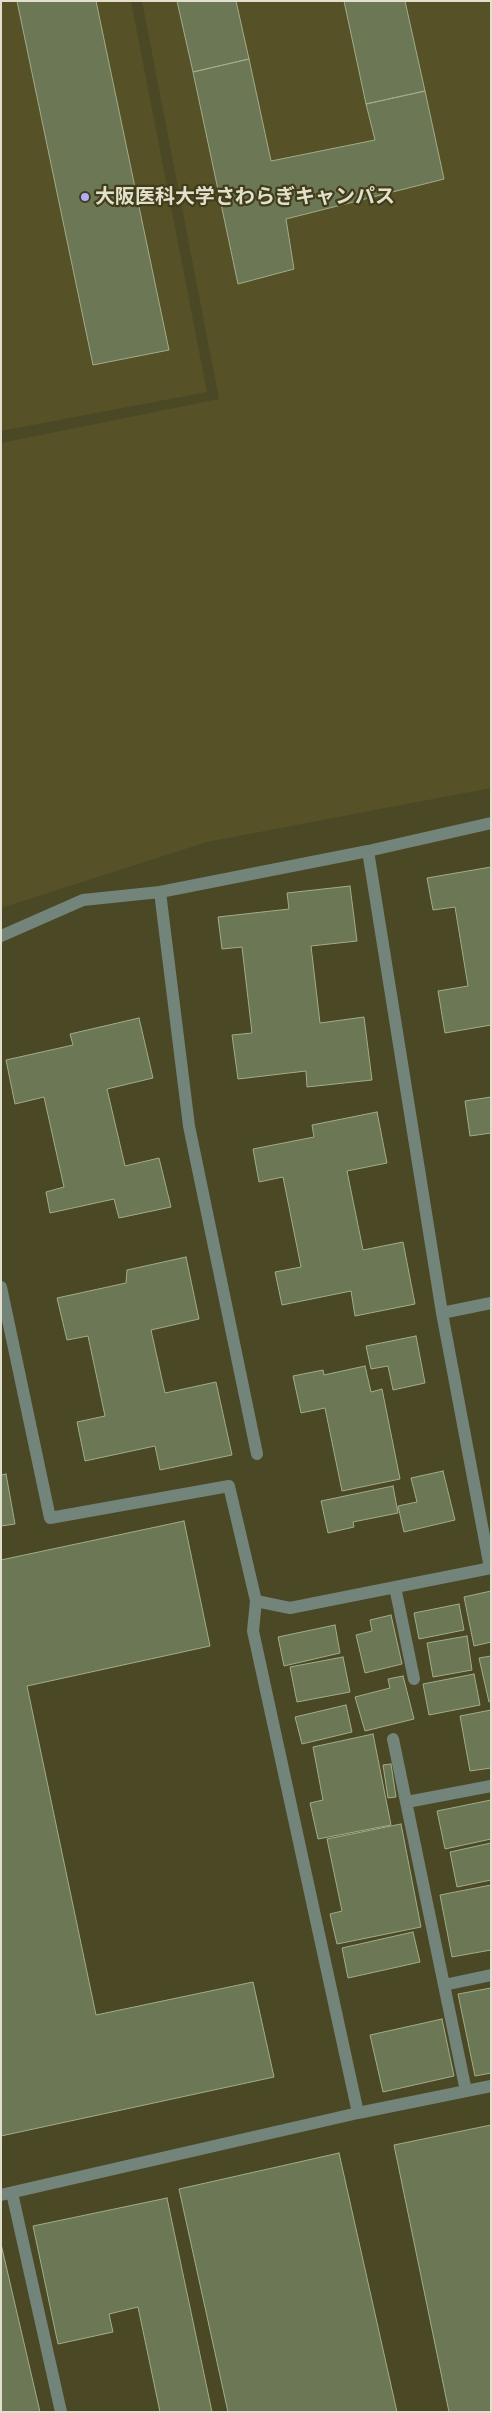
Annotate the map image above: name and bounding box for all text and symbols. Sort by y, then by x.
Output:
place label: 大阪医科大学さわらぎキャンパス [95,185,395,209]
marker: 大阪医科大学さわらぎキャンパス [79,191,91,203]

